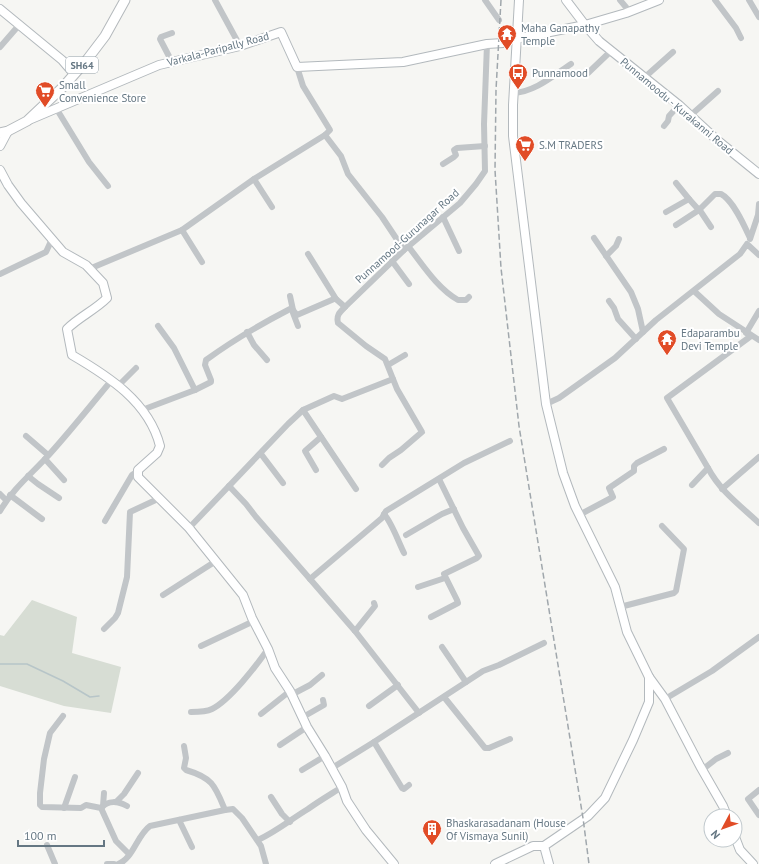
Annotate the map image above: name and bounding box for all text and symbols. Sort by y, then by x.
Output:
place label: Maha Ganapathy Temple [521,21,600,48]
temple icon: Maha Ganapathy Temple [496,23,518,51]
street label: Varkala-Paripally Road [165,29,271,70]
street label: Punnamoodu - Kurakanni Road [618,55,736,157]
road number: SH64 [66,57,98,73]
bus stop icon: Punnamood [507,62,529,90]
place label: Punnamood [532,66,588,80]
place label: Small Convenience Store [59,78,146,105]
supermarket icon: Small Convenience Store [34,80,56,108]
supermarket icon: S.M TRADERS [514,134,536,162]
place label: S.M TRADERS [539,138,603,152]
street label: Punnamood-Gurunagar Road [352,186,462,286]
place label: Edaparambu Devi Temple [681,326,740,353]
temple icon: Edaparambu Devi Temple [656,328,678,356]
north arrow [703,808,743,848]
place label: Bhaskarasadanam (House Of Vismaya Sunil) [446,816,566,843]
building icon: Bhaskarasadanam (House Of Vismaya Sunil) [421,818,443,846]
scale bar [18,822,104,848]
text: N [708,827,723,842]
text: 100 m [24,828,57,843]

